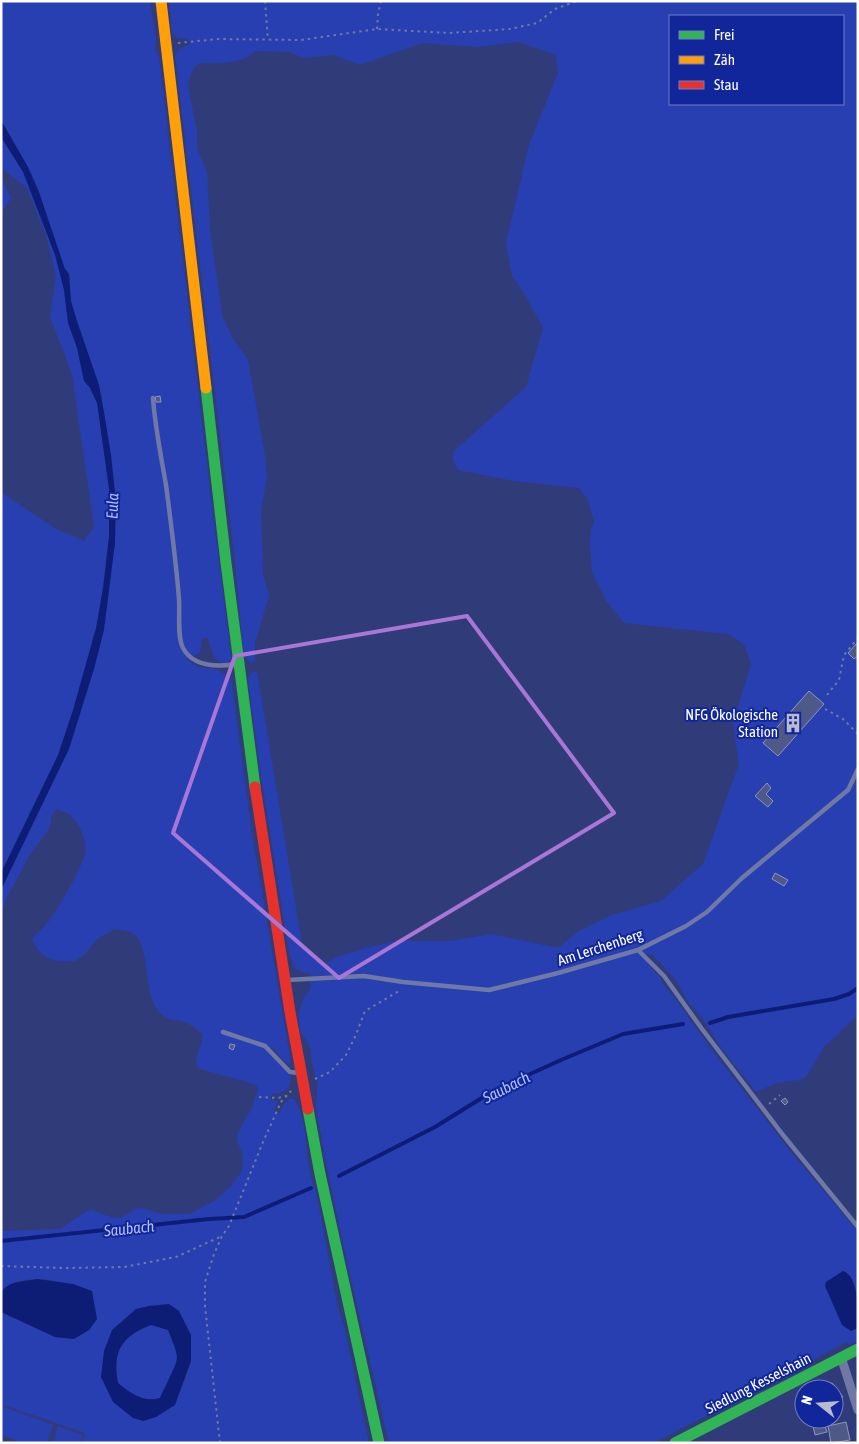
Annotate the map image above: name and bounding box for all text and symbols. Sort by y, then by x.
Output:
legend [669,15,844,105]
text: Frei [714,26,734,43]
text: Zäh [714,51,735,68]
text: Stau [714,76,739,93]
water label: Eula [103,492,121,519]
place label: NFG Ökologische Station [685,706,778,740]
building icon: NFG Ökologische Station [782,712,804,734]
street label: Am Lerchenberg [555,925,645,969]
water label: Saubach [478,1067,533,1107]
water label: Saubach [102,1216,155,1240]
street label: Siedlung Kesselshain [702,1349,814,1417]
north arrow [794,1379,844,1429]
text: N [798,1394,815,1406]

